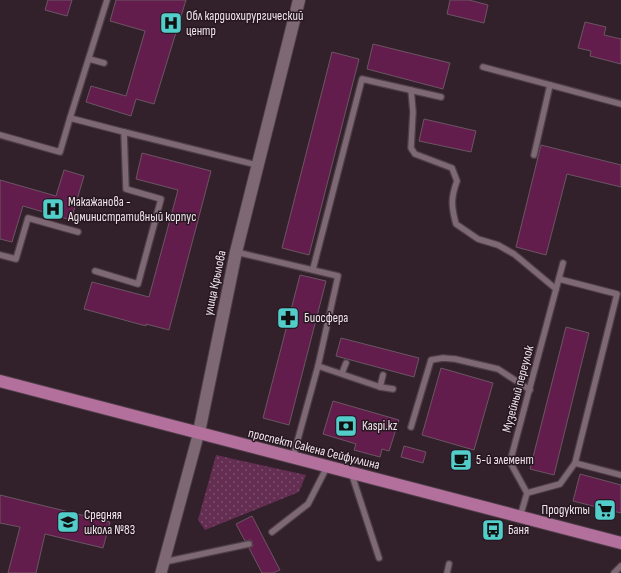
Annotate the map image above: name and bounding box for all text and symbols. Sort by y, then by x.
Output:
place label: Обл кардиохирургический центр [186,8,303,39]
hospital icon: Обл кардиохирургический центр [158,10,184,36]
place label: Макажанова - Административный корпус [67,194,196,225]
hospital icon: Макажанова - Административный корпус [40,196,66,222]
street label: улица Крылова [200,249,230,317]
pharmacy icon: Биосфера [275,305,301,331]
place label: Биосфера [304,310,348,326]
street label: Музейный переулок [499,344,537,434]
bank icon: Kaspi.kz [333,413,359,439]
place label: Kaspi.kz [362,418,398,434]
street label: проспект Сакена Сейфуллина [247,425,381,473]
cafe icon: 5-й элемент [448,447,474,473]
place label: 5-й элемент [476,452,534,468]
supermarket icon: Продукты [592,497,618,523]
place label: Продукты [542,502,590,518]
place label: Средняя школа №83 [84,507,135,538]
school or university icon: Средняя школа №83 [55,509,81,535]
bus stop icon: Баня [480,517,506,543]
place label: Баня [508,522,529,538]

